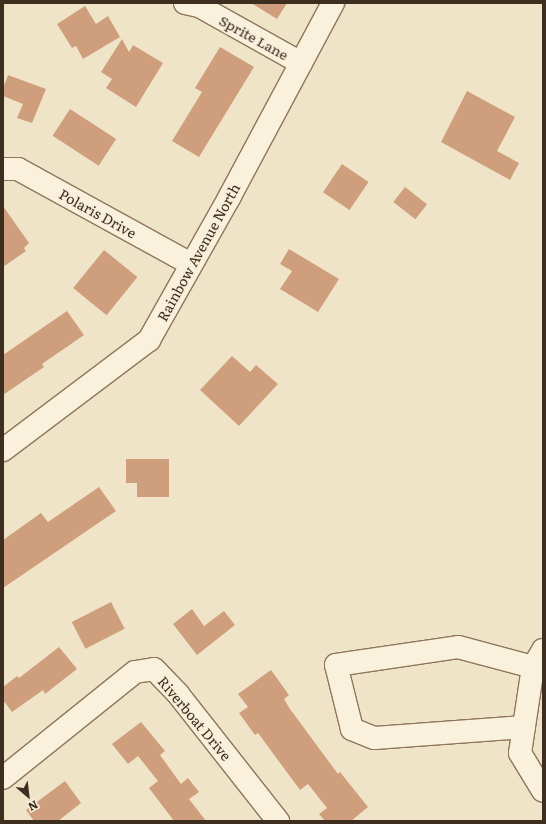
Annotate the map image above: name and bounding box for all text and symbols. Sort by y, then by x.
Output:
street label: Sprite Lane [217,11,291,63]
street label: Rainbow Avenue North [153,180,243,324]
street label: Polaris Drive [56,185,140,241]
street label: Riverboat Drive [155,672,235,764]
north arrow [8,776,48,816]
text: N [26,797,41,816]

